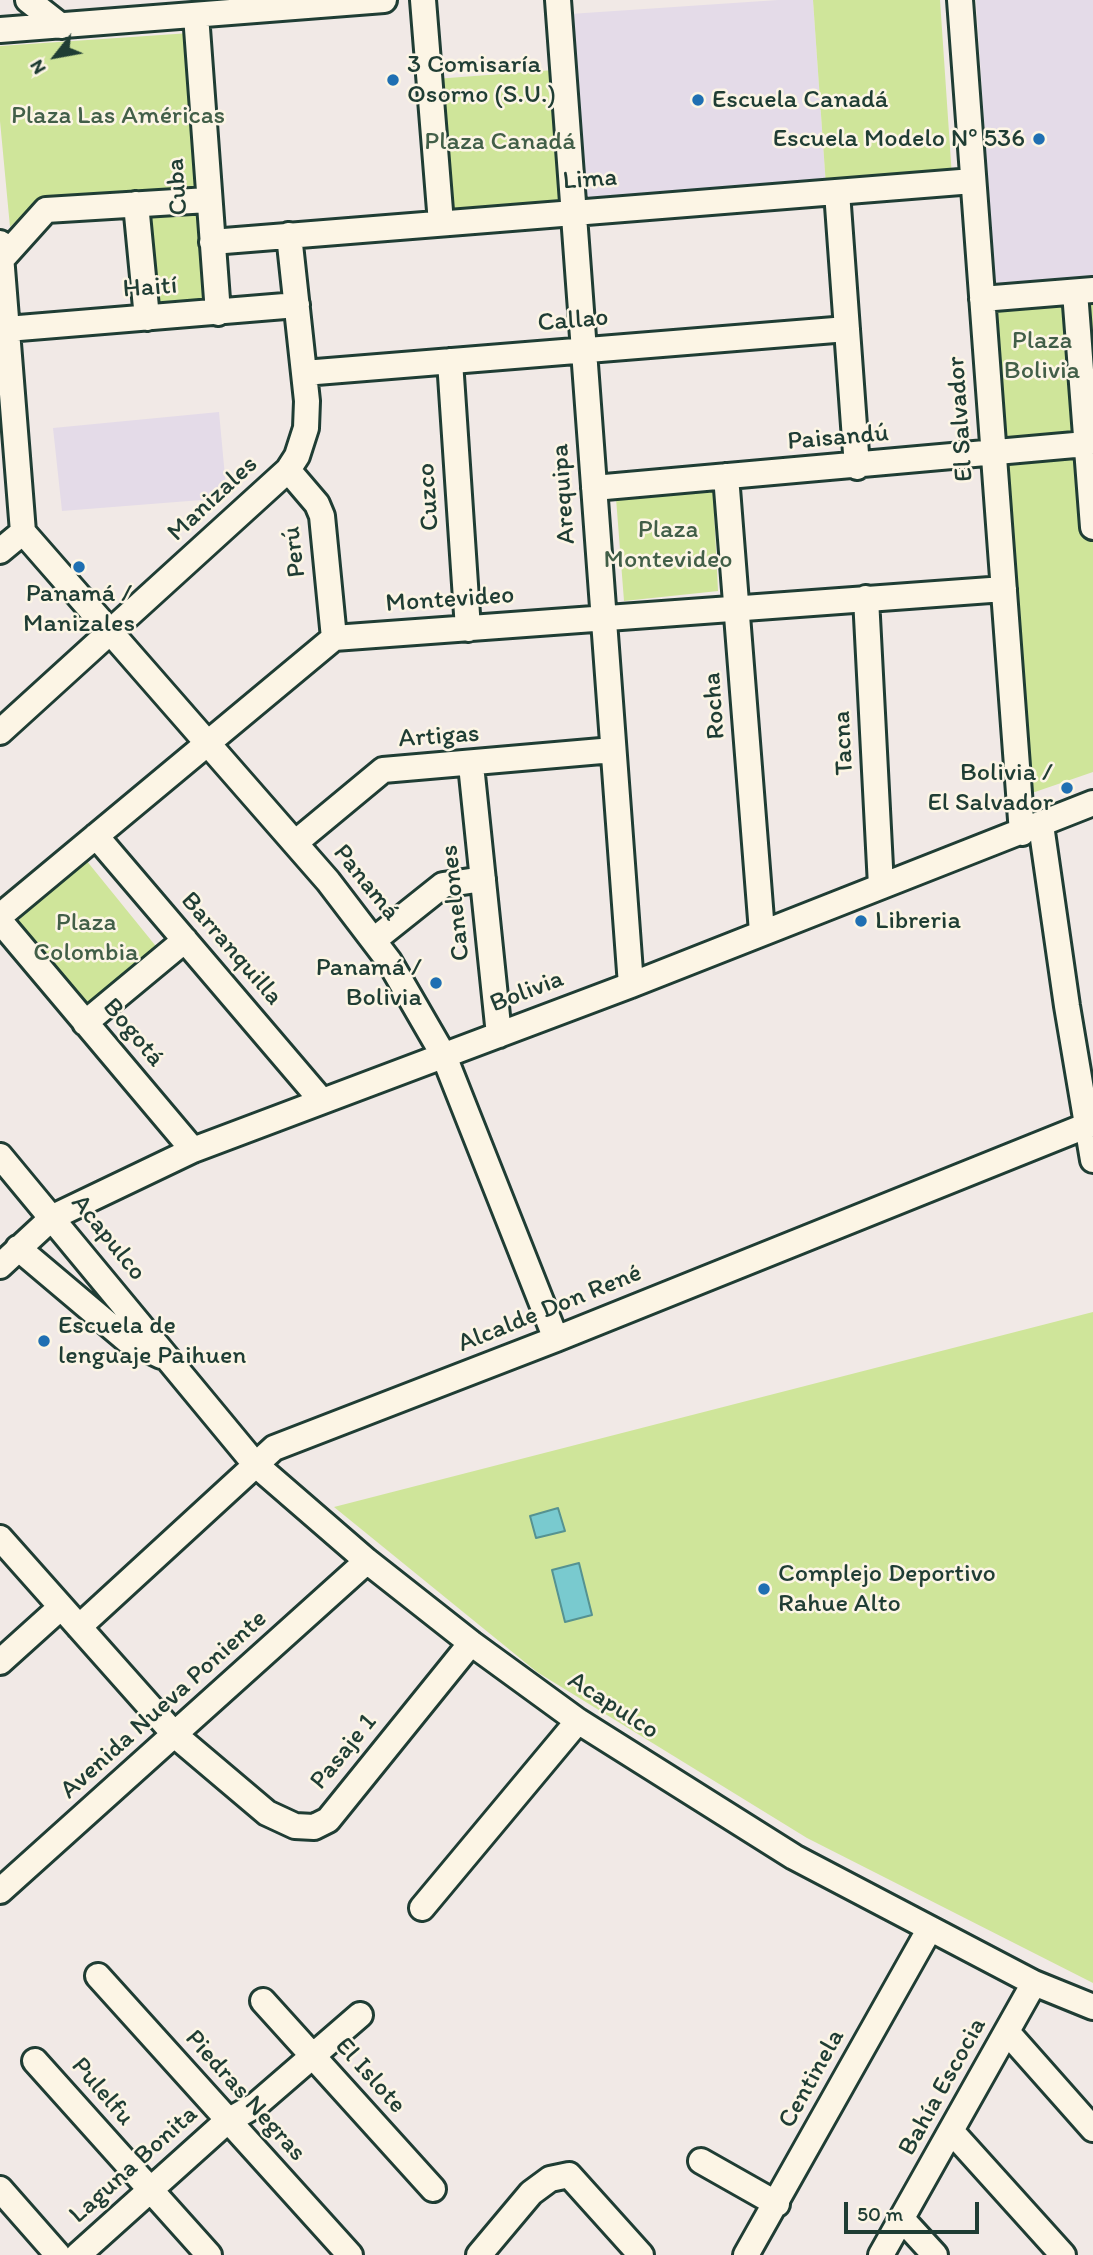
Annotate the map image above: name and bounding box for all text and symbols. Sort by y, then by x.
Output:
north arrow [21,21,91,91]
place label: 3 Comisaría Osorno (S.U.) [407,49,556,110]
text: N [24,56,51,79]
marker: 3 Comisaría Osorno (S.U.) [385,72,401,88]
place label: Escuela Canadá [712,84,888,116]
marker: Escuela Canadá [690,92,706,108]
park label: Plaza Las Américas [11,100,225,132]
place label: Escuela Modelo Nº 536 [773,123,1025,155]
park label: Plaza Canadá [424,126,576,158]
marker: Escuela Modelo Nº 536 [1031,131,1047,147]
street label: Cuba [160,157,196,217]
street label: Lima [562,163,618,197]
street label: Haití [122,271,178,305]
street label: Callao [536,302,610,340]
park label: Plaza Bolivia [1004,325,1080,386]
street label: El Salvador [941,355,981,483]
street label: Paisandú [786,418,890,458]
street label: Arequipa [545,443,583,545]
street label: Manizales [161,449,265,549]
street label: Cuzco [411,462,447,532]
park label: Plaza Montevideo [604,514,732,576]
street label: Perú [276,525,314,579]
marker: Panamá / Manizales [71,559,87,575]
place label: Panamá / Manizales [23,578,135,640]
street label: Montevideo [385,580,515,620]
street label: Rocha [697,671,733,741]
street label: Tacna [827,710,861,776]
street label: Artigas [397,719,481,755]
place label: Bolivia / El Salvador [927,757,1053,818]
marker: Bolivia / El Salvador [1059,780,1075,796]
street label: Panamá [326,838,406,928]
street label: Canelones [434,843,478,963]
street label: Barranquilla [173,886,289,1012]
place label: Libreria [875,905,961,937]
park label: Plaza Colombia [33,907,139,968]
marker: Libreria [853,913,869,929]
place label: Panamá / Bolivia [316,952,422,1014]
street label: Bolivia [486,964,568,1020]
marker: Panamá / Bolivia [428,975,444,991]
street label: Bogotá [95,992,171,1074]
street label: Acapulco [64,1188,152,1288]
street label: Alcalde Don René [454,1258,646,1360]
place label: Escuela de lenguaje Paihuen [58,1310,246,1372]
marker: Escuela de lenguaje Paihuen [36,1333,52,1349]
place label: Complejo Deportivo Rahue Alto [778,1558,996,1620]
marker: Complejo Deportivo Rahue Alto [756,1581,772,1597]
street label: Avenida Nueva Poniente [54,1604,274,1806]
street label: Acapulco [562,1665,664,1747]
street label: Pasaje 1 [304,1708,384,1796]
street label: Bahía Escocia [892,2013,994,2161]
street label: Piedras Negras [178,2024,312,2168]
street label: Centinela [772,2024,852,2134]
street label: El Islote [328,2032,412,2120]
street label: Pulelfu [64,2051,140,2133]
street label: Laguna Bonita [63,2099,205,2231]
scale bar [848,2188,983,2232]
text: 50 m [857,2201,903,2226]

